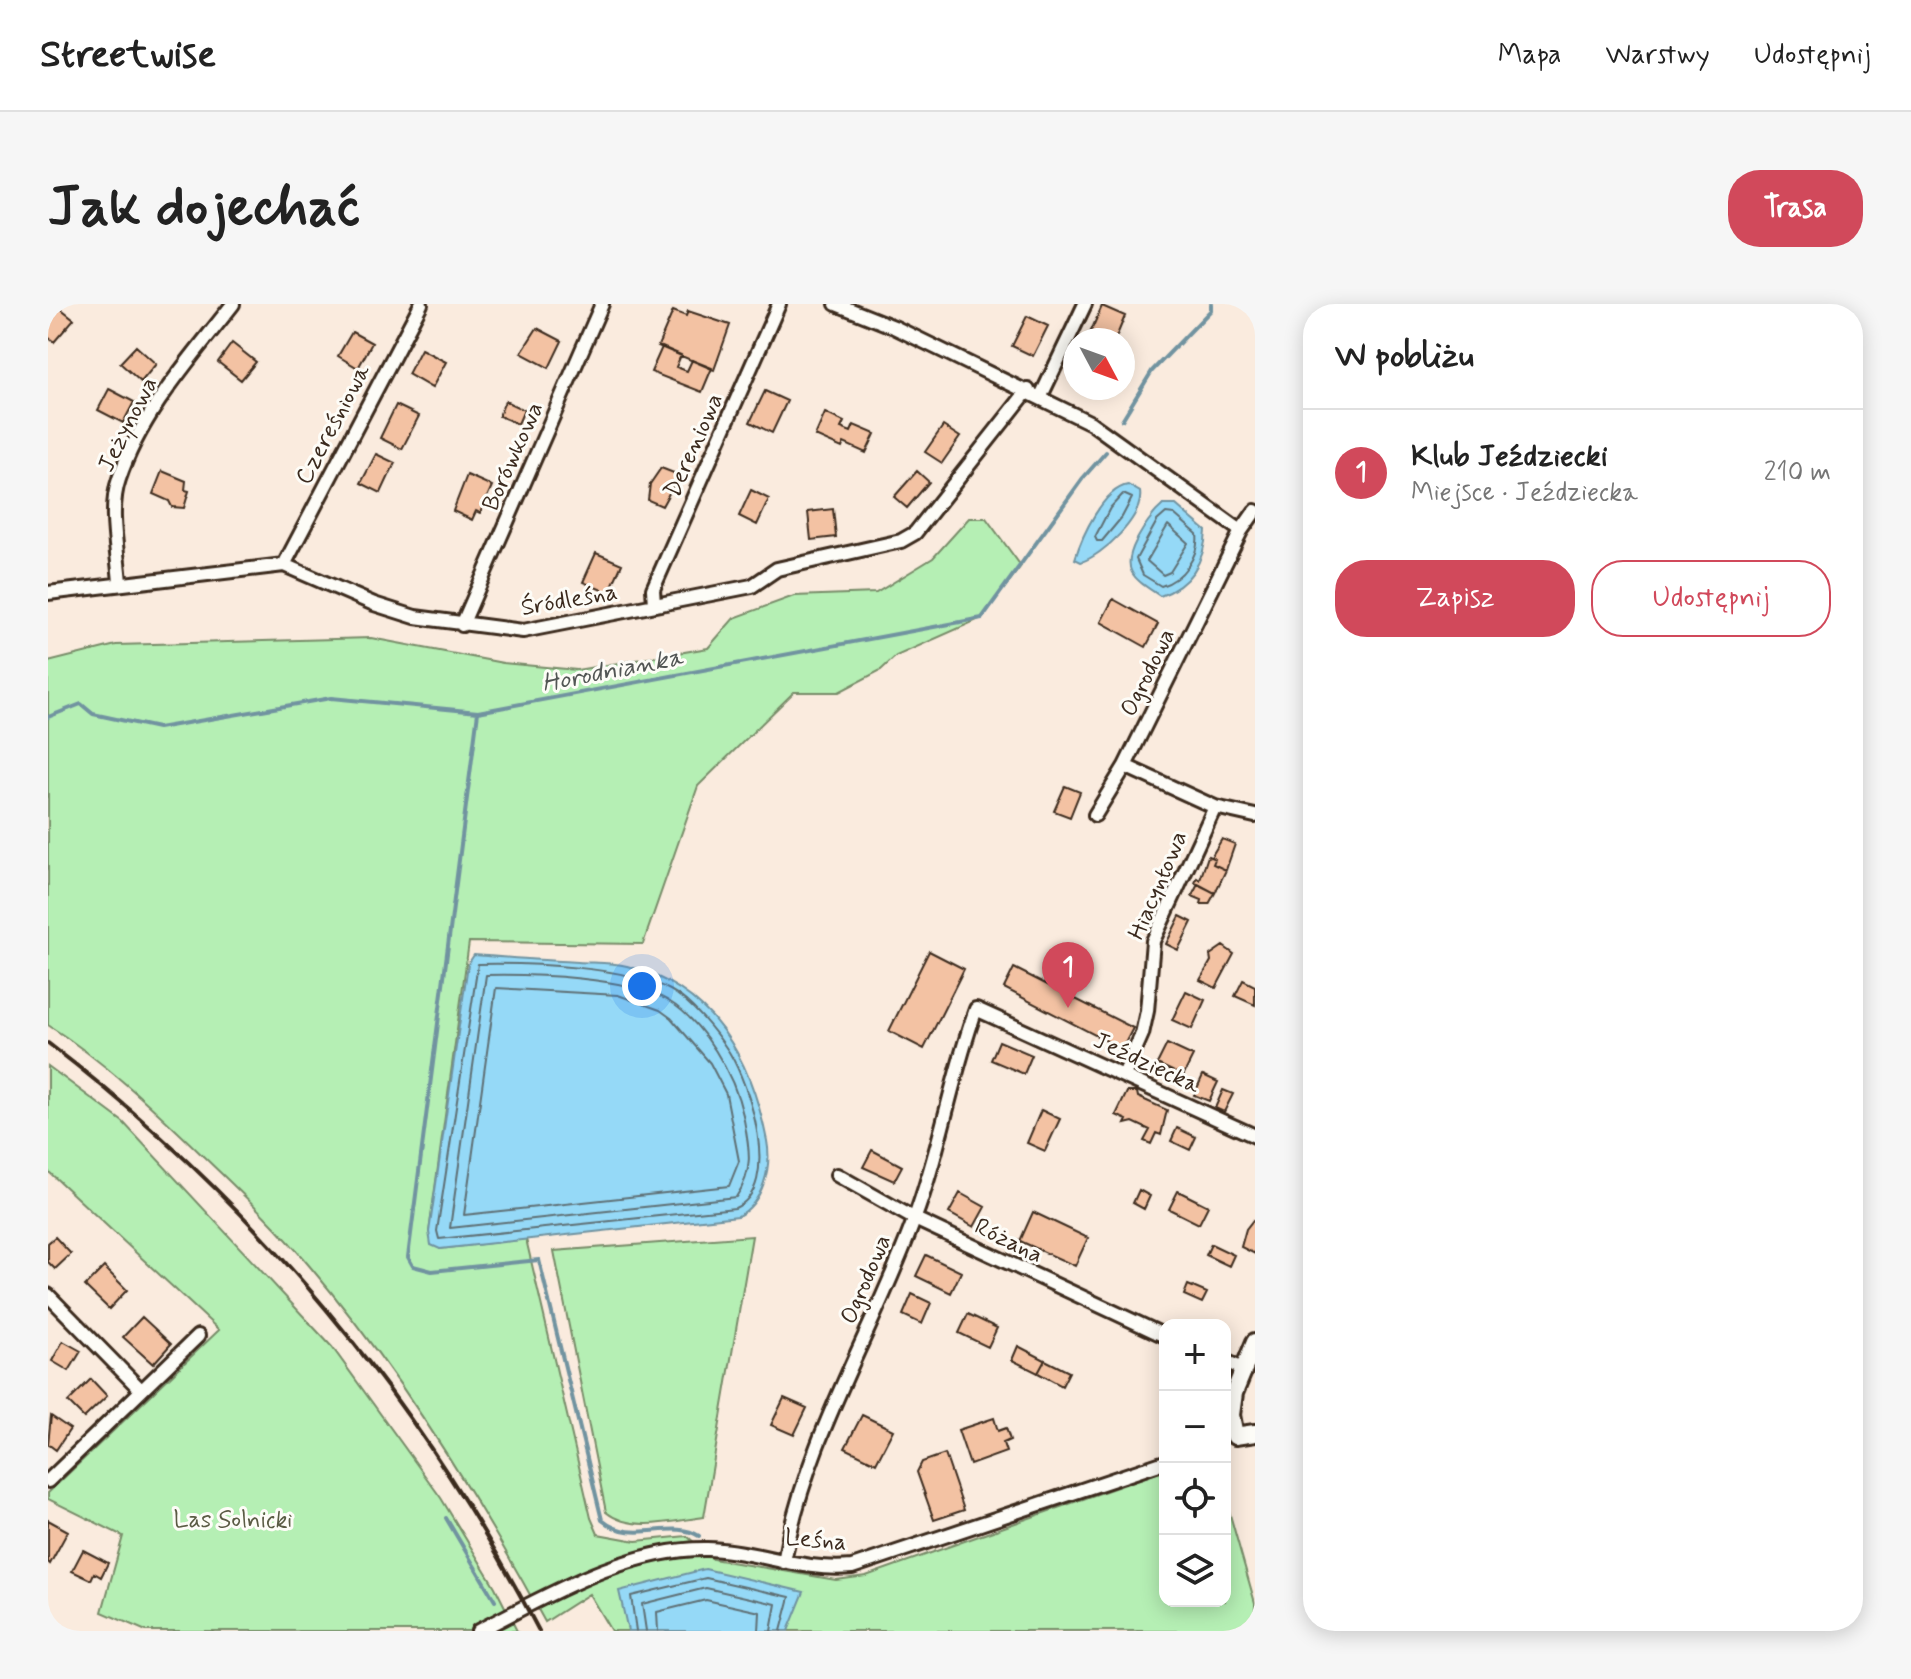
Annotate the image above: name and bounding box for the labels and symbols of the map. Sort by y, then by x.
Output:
north arrow [1063,328,1135,400]
street label: Czereśniowa [289,359,378,490]
street label: Jeżynowa [91,372,165,477]
street label: Dereniowa [658,389,731,503]
street label: Borówkowa [476,397,551,516]
street label: Śródleśna [518,576,620,624]
street label: Ogrodowa [1114,623,1183,722]
water label: Horodnianka [539,640,687,701]
street label: Hiacyntowa [1122,826,1195,945]
pin: 1 [1042,942,1094,1008]
your location [622,966,662,1006]
street label: Jeździecka [1088,1025,1205,1102]
street label: Różana [969,1212,1048,1271]
street label: Ogrodowa [834,1230,899,1329]
park label: Las Solnicki [174,1505,292,1536]
street label: Leśna [784,1522,848,1559]

